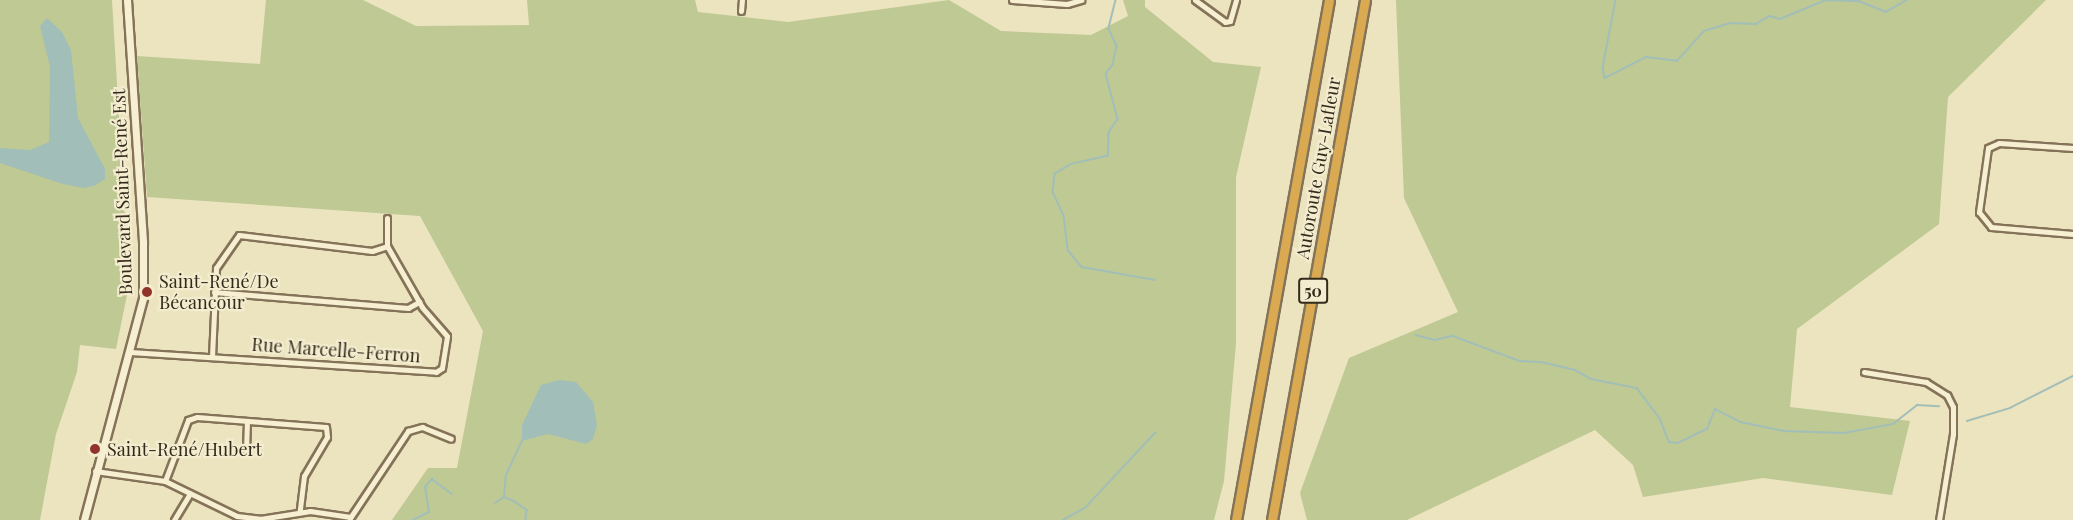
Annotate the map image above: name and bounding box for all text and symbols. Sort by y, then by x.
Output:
street label: Autoroute Guy-Lafleur [1291,75,1345,261]
street label: Boulevard Saint-René Est [108,89,136,295]
place label: Saint-René/De Bécancour [159,271,279,314]
road number: 50 [1298,278,1328,304]
marker: Saint-René/De Bécancour [140,285,154,299]
street label: Rue Marcelle-Ferron [251,333,421,367]
place label: Saint-René/Hubert [107,438,262,460]
marker: Saint-René/Hubert [88,442,102,456]

